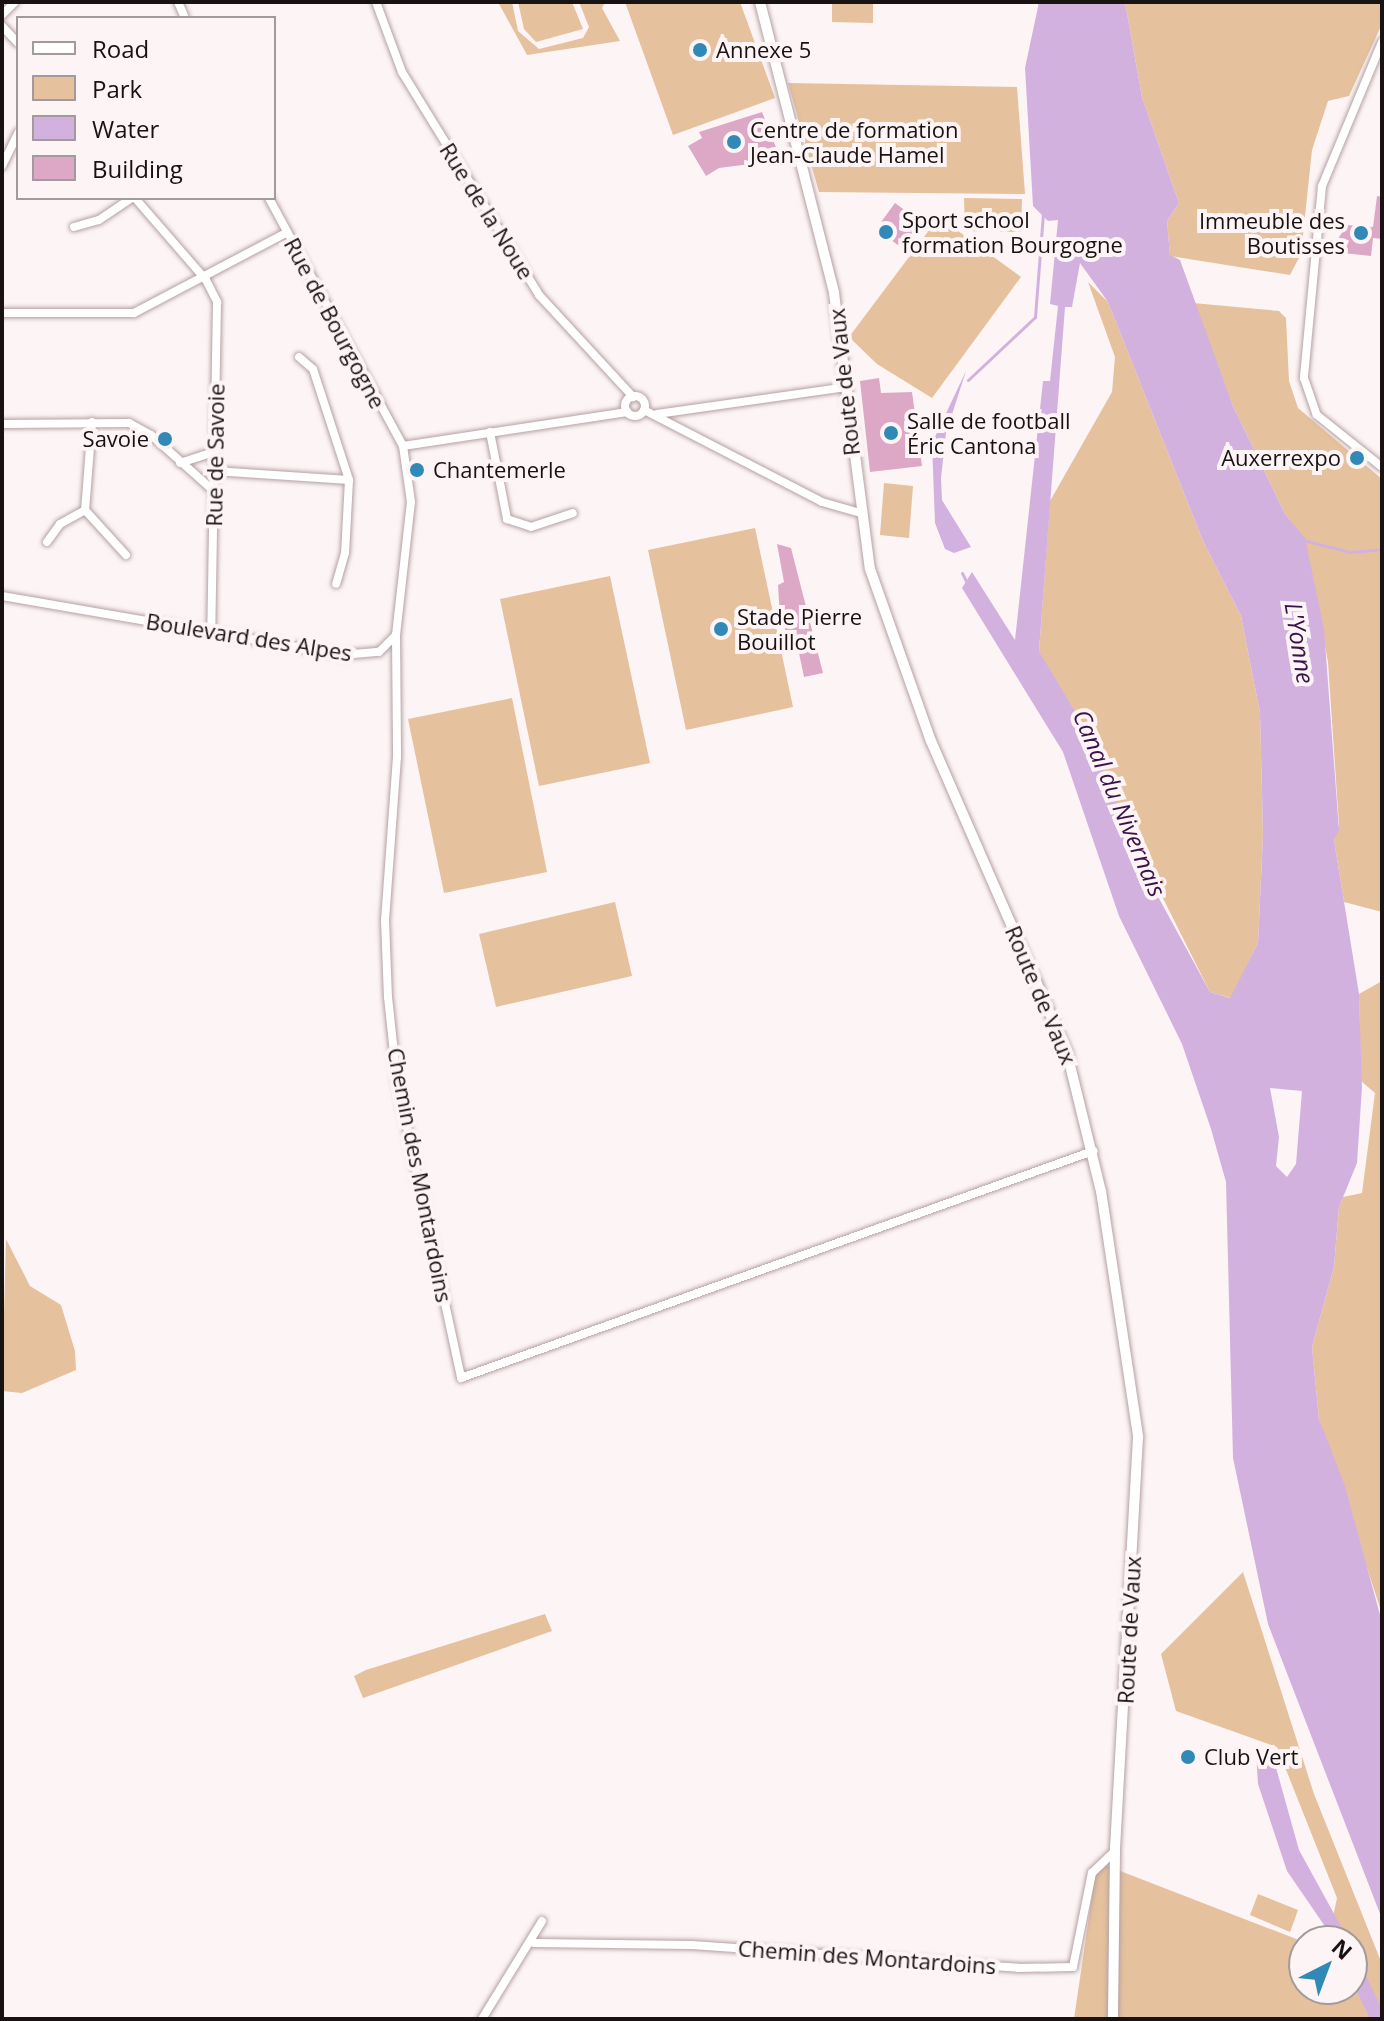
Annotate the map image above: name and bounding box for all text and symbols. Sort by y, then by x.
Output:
legend [16,16,276,200]
text: Road [92,32,149,65]
place label: Annexe 5 [716,37,811,63]
marker: Annexe 5 [691,41,709,59]
text: Park [92,72,142,105]
text: Water [92,112,159,145]
place label: Centre de formation Jean-Claude Hamel [750,116,958,168]
marker: Centre de formation Jean-Claude Hamel [725,133,743,151]
street label: Rue de la Noue [435,138,539,284]
text: Building [92,152,183,185]
place label: Sport school formation Bourgogne [902,206,1123,258]
place label: Immeuble des Boutisses [1199,207,1345,258]
marker: Sport school formation Bourgogne [877,223,895,241]
marker: Immeuble des Boutisses [1352,224,1370,242]
street label: Rue de Bourgogne [279,233,391,413]
street label: Route de Vaux [823,307,865,457]
street label: Rue de Savoie [201,383,229,527]
place label: Salle de football Éric Cantona [907,407,1070,458]
marker: Salle de football Éric Cantona [882,424,900,442]
place label: Savoie [83,426,149,452]
marker: Savoie [156,430,174,448]
place label: Auxerrexpo [1221,445,1341,471]
marker: Auxerrexpo [1348,449,1366,467]
place label: Chantemerle [433,457,566,483]
marker: Chantemerle [408,461,426,479]
water label: L'Yonne [1279,600,1321,686]
place label: Stade Pierre Bouillot [737,603,862,654]
street label: Boulevard des Alpes [144,608,354,666]
marker: Stade Pierre Bouillot [712,620,730,638]
water label: Canal du Nivernais [1068,705,1172,901]
street label: Route de Vaux [1000,922,1082,1068]
street label: Chemin des Montardoins [382,1046,458,1304]
street label: Route de Vaux [1112,1555,1146,1705]
place label: Club Vert [1204,1744,1298,1770]
marker: Club Vert [1179,1748,1197,1766]
north arrow [1288,1925,1368,2005]
text: N [1326,1932,1359,1966]
street label: Chemin des Montardoins [737,1935,997,1979]

